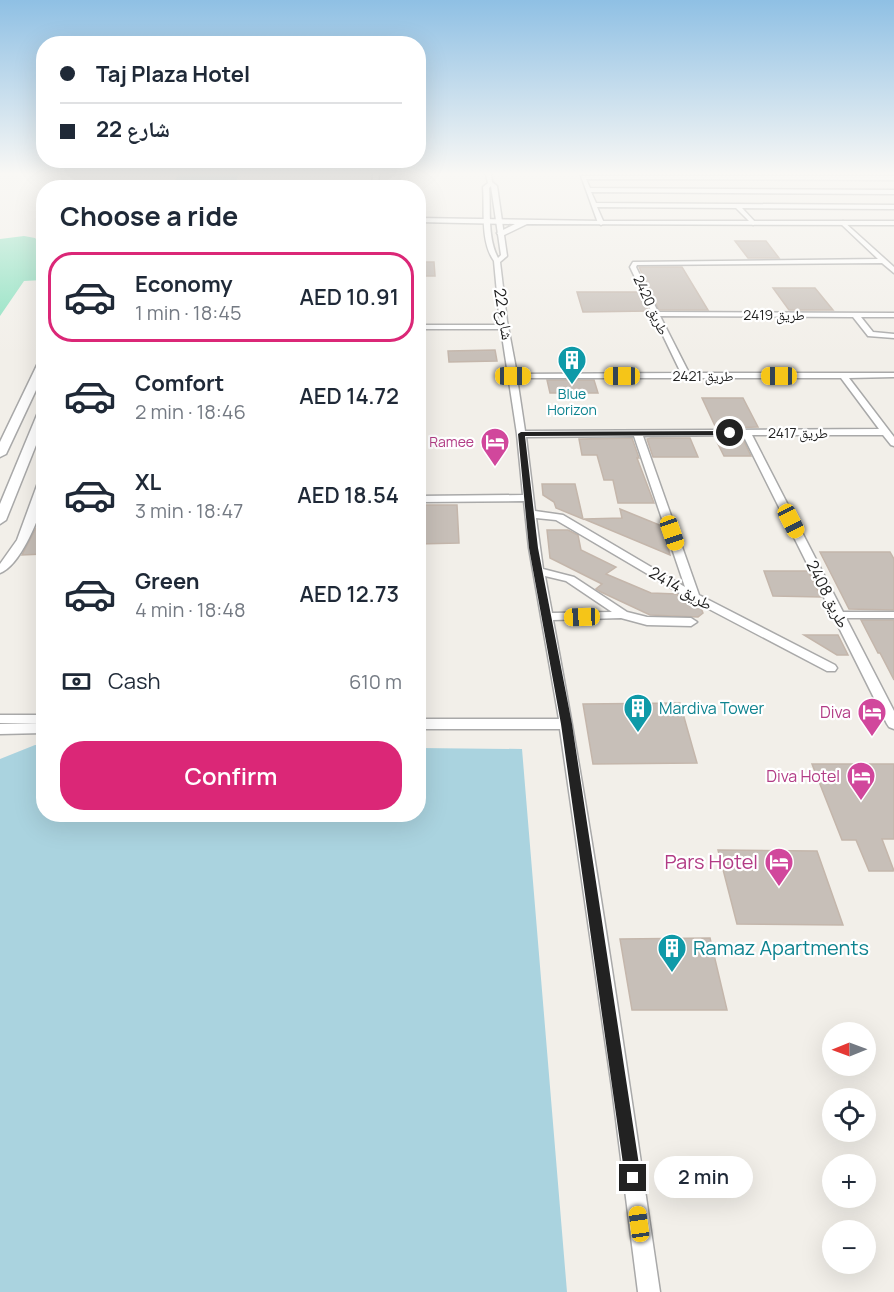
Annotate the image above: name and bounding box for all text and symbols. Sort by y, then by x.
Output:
text: Taj Plaza Hotel [96,59,250,89]
text: شارع 22 [96,114,170,144]
text: Choose a ride [60,197,238,234]
text: Economy [135,269,233,299]
icon: car [63,270,117,324]
street label: طريق 2420 [628,272,674,338]
text: AED 10.91 [299,282,399,312]
street label: شارع 22 [489,287,519,341]
text: 1 min · 18:45 [135,299,242,326]
street label: طريق 2419 [743,305,805,325]
building icon: Blue Horizon [556,344,588,386]
street label: طريق 2421 [673,366,733,386]
car [495,367,531,385]
car [604,367,640,385]
car [761,367,797,385]
text: Comfort [135,368,224,398]
icon: car [63,369,117,423]
text: AED 14.72 [299,381,399,411]
place label: Blue Horizon [547,384,597,419]
text: 2 min · 18:46 [135,398,246,425]
route start [716,419,743,446]
street label: طريق 2417 [768,423,828,443]
hotel icon: Ramee [479,426,511,468]
place label: Ramee [429,432,474,451]
text: XL [135,467,161,497]
icon: car [63,468,117,522]
text: AED 18.54 [297,480,399,510]
text: 3 min · 18:47 [135,497,243,524]
car [775,501,807,541]
car [658,513,686,553]
street label: طريق 2408 [802,556,854,632]
street label: طريق 2414 [645,561,717,615]
text: Green [135,566,200,596]
icon: car [63,567,117,621]
text: AED 12.73 [300,579,399,609]
text: 4 min · 18:48 [135,596,246,623]
car [564,607,600,627]
icon: cash [60,665,93,698]
text: Cash [108,666,161,696]
text: 610 m [349,668,402,695]
building icon: Mardiva Tower [622,692,654,734]
hotel icon: Diva [856,696,888,738]
place label: Mardiva Tower [659,697,765,719]
place label: Diva [820,701,851,723]
button: Confirm [60,741,402,810]
hotel icon: Diva Hotel [845,760,877,802]
place label: Diva Hotel [766,765,840,787]
hotel icon: Pars Hotel [763,846,795,888]
place label: Pars Hotel [664,848,758,875]
building icon: Ramaz Apartments [656,932,688,974]
place label: Ramaz Apartments [693,934,869,961]
north arrow [822,1022,876,1076]
map controls [822,1022,876,1274]
button: locate [822,1088,876,1142]
button: + [822,1154,876,1208]
callout: 2 min [654,1157,753,1199]
text: 2 min [678,1163,729,1190]
route end [619,1164,646,1191]
car [628,1205,650,1243]
button: − [822,1220,876,1274]

